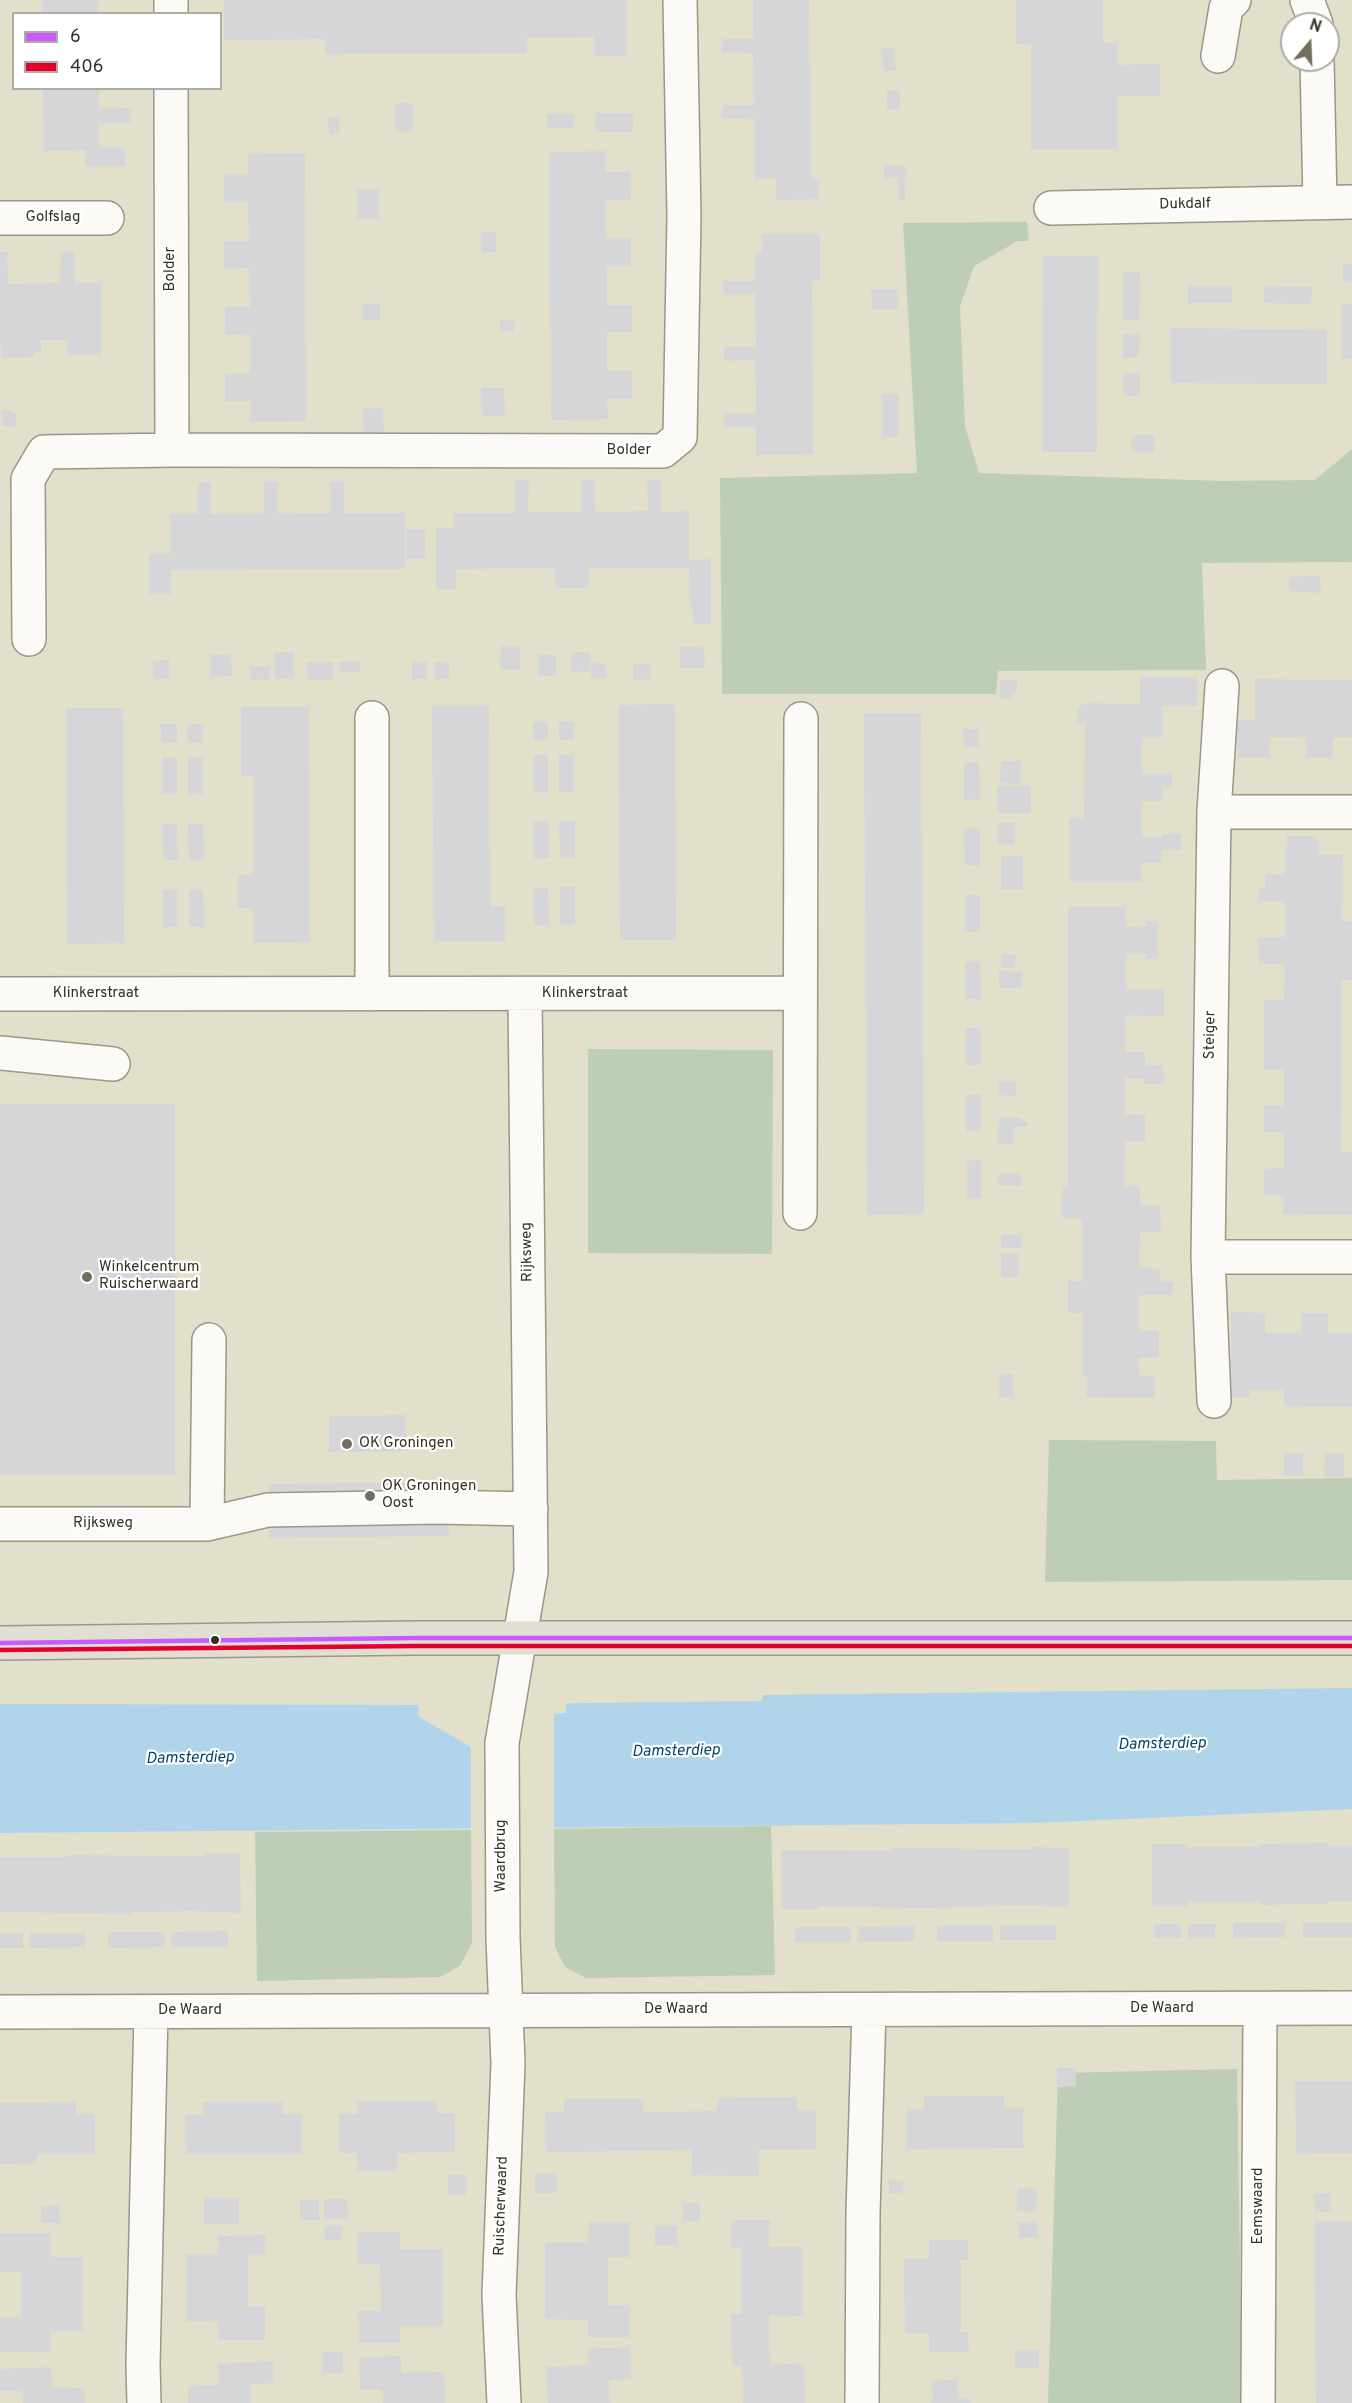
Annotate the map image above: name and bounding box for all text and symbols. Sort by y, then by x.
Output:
legend [12,12,222,90]
north arrow [1280,12,1340,72]
text: N [1307,16,1324,38]
text: 6 [70,26,81,49]
text: 406 [70,56,103,79]
street label: Dukdalf [1159,196,1211,214]
street label: Golfslag [26,209,80,227]
street label: Bolder [162,247,180,291]
street label: Bolder [607,442,651,460]
street label: Klinkerstraat [53,985,139,1003]
street label: Klinkerstraat [542,985,628,1003]
street label: Steiger [1202,1011,1220,1059]
street label: Rijksweg [518,1222,538,1282]
place label: Winkelcentrum Ruischerwaard [99,1259,199,1294]
marker: Winkelcentrum Ruischerwaard [80,1270,94,1284]
place label: OK Groningen [359,1435,453,1453]
marker: OK Groningen [340,1437,354,1451]
place label: OK Groningen Oost [382,1478,476,1513]
marker: OK Groningen Oost [363,1489,377,1503]
street label: Rijksweg [73,1515,133,1533]
unlabelled marker [209,1634,221,1646]
water label: Damsterdiep [1118,1735,1206,1755]
water label: Damsterdiep [632,1742,720,1762]
water label: Damsterdiep [146,1749,234,1769]
street label: Waardbrug [493,1819,511,1893]
street label: De Waard [1130,2000,1194,2018]
street label: De Waard [644,2001,708,2019]
street label: De Waard [158,2002,222,2020]
street label: Ruischerwaard [491,2156,513,2256]
street label: Eemswaard [1250,2168,1268,2244]

